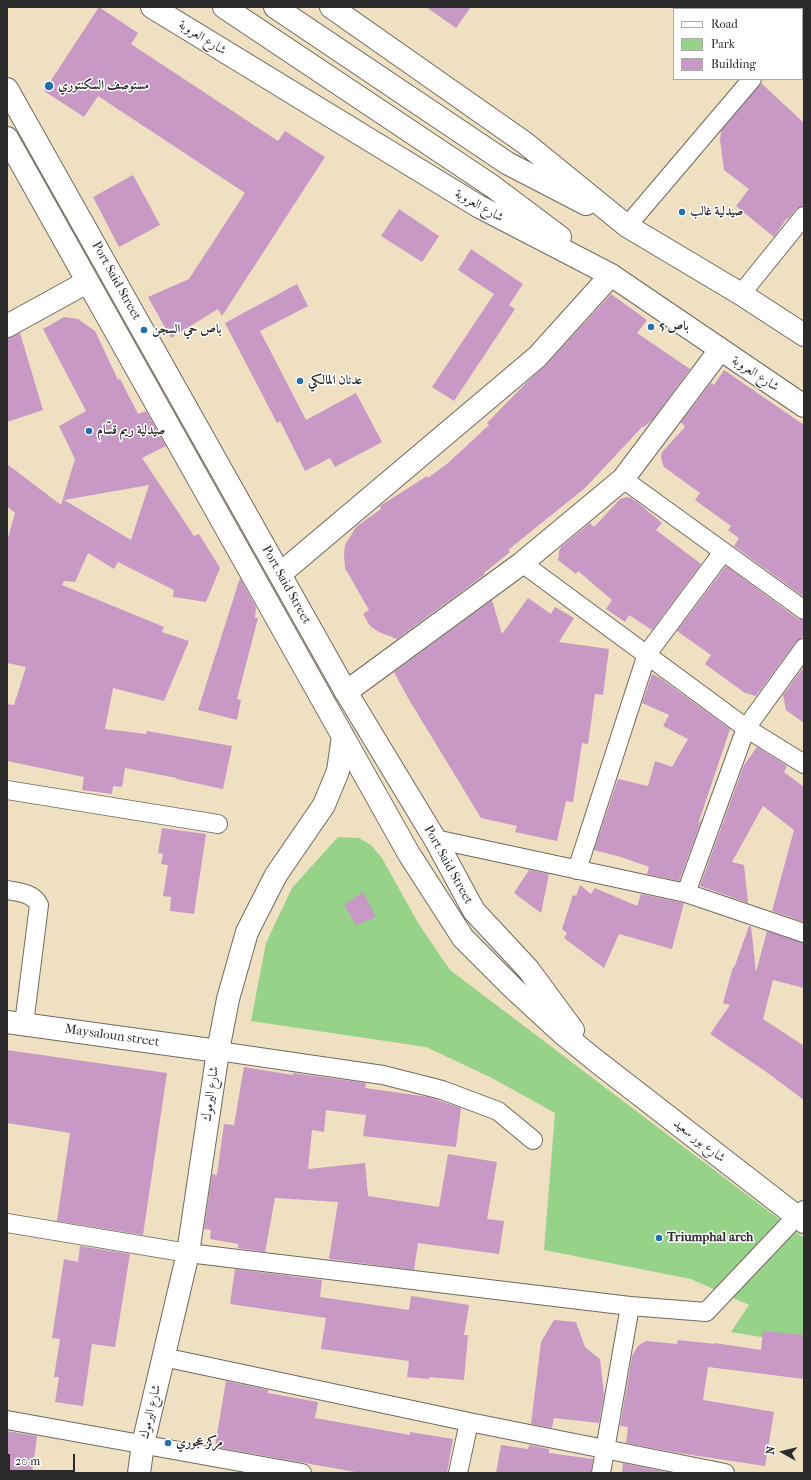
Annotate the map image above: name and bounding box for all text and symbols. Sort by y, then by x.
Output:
legend [673,8,803,80]
street label: شارع العروبة [175,17,229,59]
text: Road [711,17,738,31]
text: Park [711,37,735,51]
text: Building [711,57,756,71]
place label: مستوصف السكنتوري [58,78,149,94]
marker: مستوصف السكنتوري [43,80,55,92]
street label: شارع العروبة [452,186,506,226]
place label: صيدلية غالب [690,204,743,220]
marker: صيدلية غالب [677,207,687,217]
street label: Port Said Street [88,239,144,323]
place label: باص 5 [659,319,689,335]
place label: باص حي السجن [152,322,221,338]
marker: باص 5 [646,322,656,332]
marker: باص حي السجن [139,325,149,335]
street label: شارع العروبة [728,353,782,395]
place label: عدنان المالكي [308,373,362,389]
marker: عدنان المالكي [295,376,305,386]
place label: صيدلية ريم قسّام [97,423,165,439]
marker: صيدلية ريم قسّام [84,426,94,436]
street label: Port Said Street [258,543,314,627]
street label: Port Said Street [420,823,476,907]
street label: Maysaloun street [64,1022,160,1050]
street label: شارع اليرموك [199,1065,223,1123]
street label: شارع بور سعيد [670,1116,728,1166]
place label: Triumphal arch [667,1230,753,1246]
marker: Triumphal arch [654,1233,664,1243]
street label: شارع اليرموك [137,1383,165,1441]
north arrow [763,1432,803,1472]
place label: مركز عجوري [176,1435,223,1451]
marker: مركز عجوري [163,1438,173,1448]
text: N [764,1445,778,1455]
scale bar [10,1446,77,1472]
text: 20 m [15,1454,40,1468]

